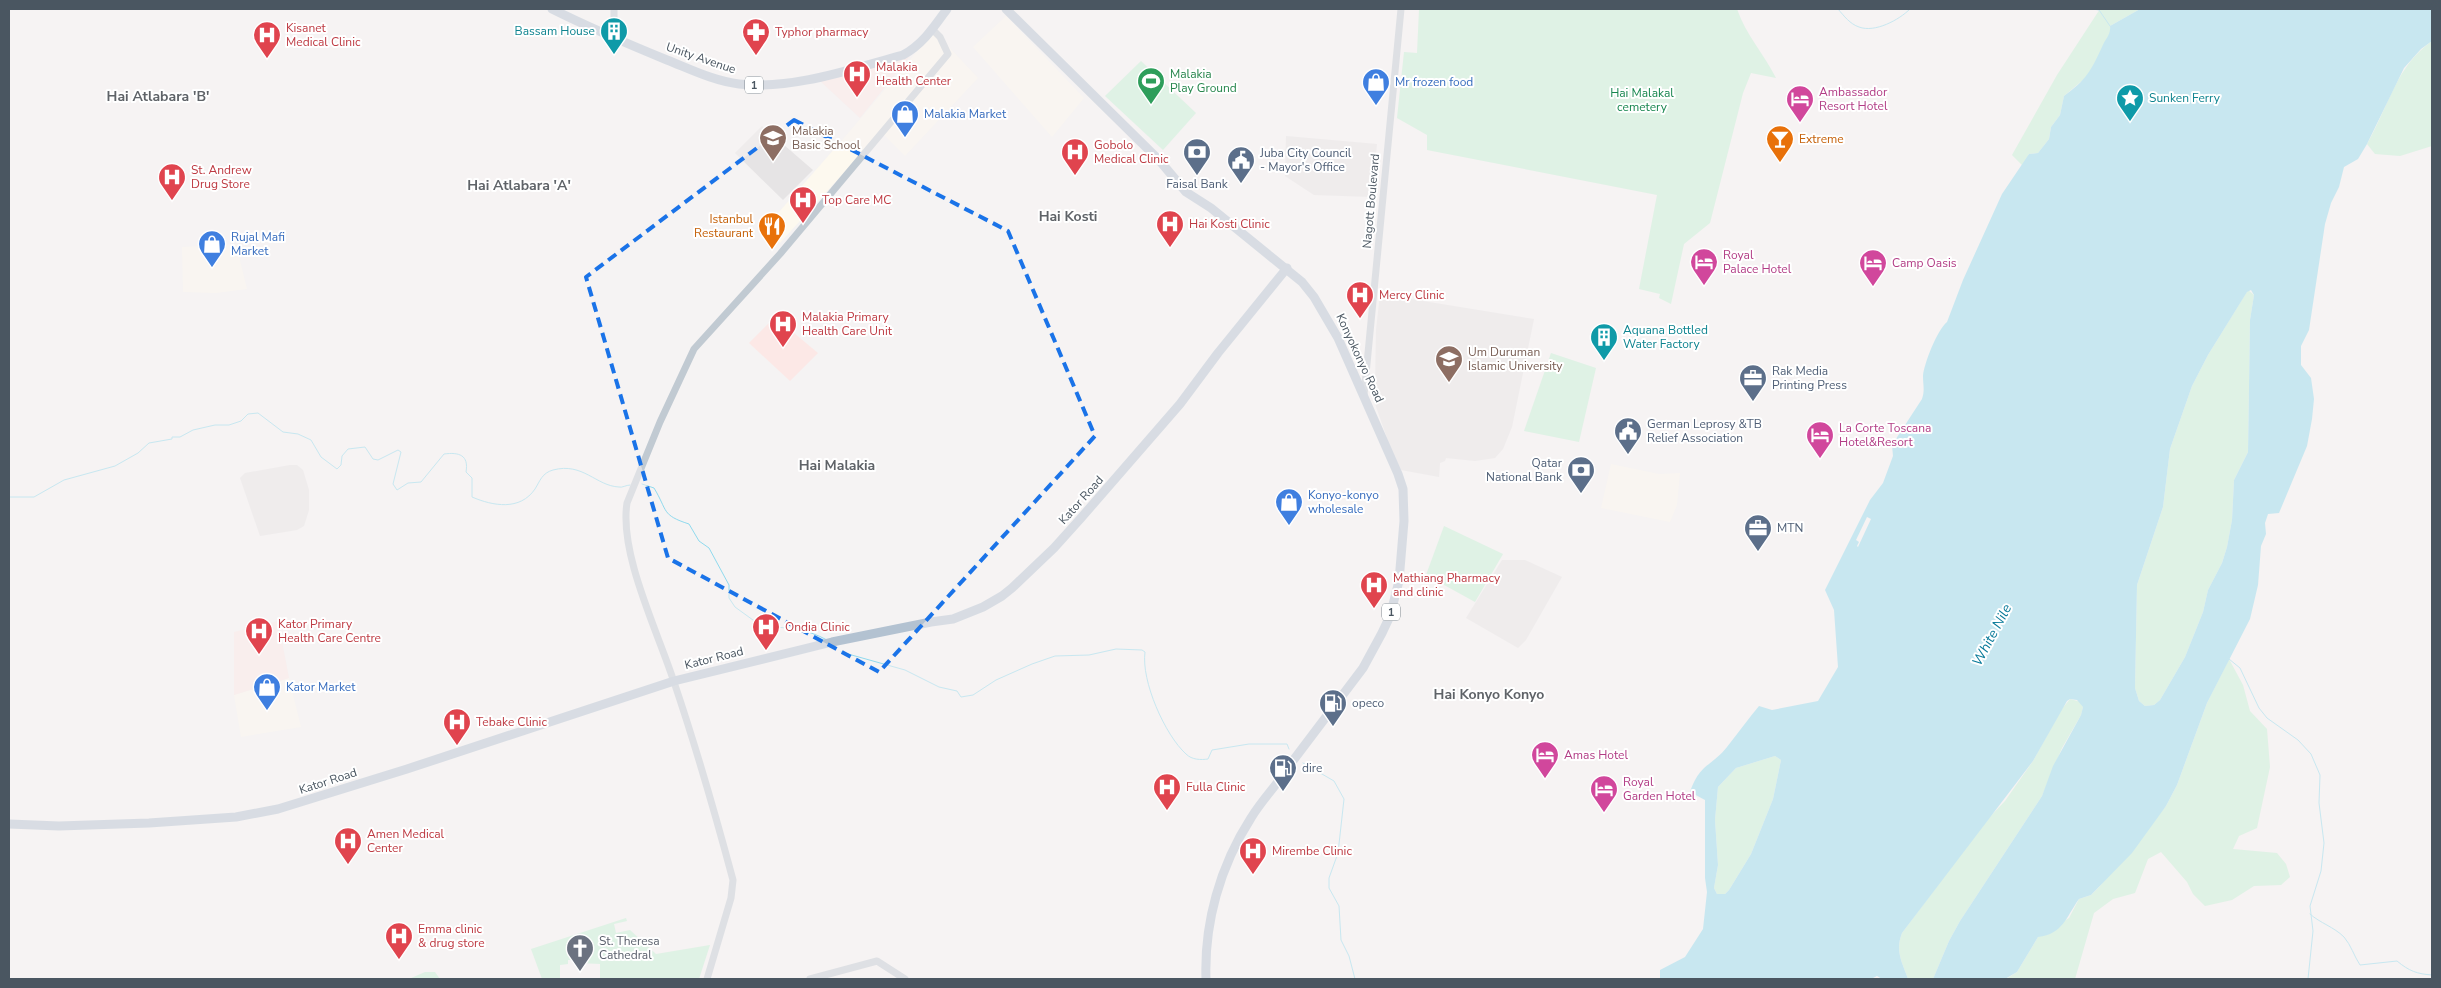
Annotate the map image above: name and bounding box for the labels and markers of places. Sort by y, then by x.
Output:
building icon: Bassam House [599,16,629,55]
pharmacy icon: Typhor pharmacy [741,17,771,56]
hospital icon: Kisanet Medical Clinic [252,20,282,59]
place label: Kisanet Medical Clinic [286,20,361,50]
place label: Bassam House [515,23,595,39]
place label: Typhor pharmacy [775,24,869,40]
hospital icon: Malakia Health Center [842,59,872,98]
place label: Malakia Health Center [876,59,952,89]
sports icon: Malakia Play Ground [1136,66,1166,105]
place label: Malakia Play Ground [1170,66,1237,96]
shop icon: Mr frozen food [1361,67,1391,106]
place label: Mr frozen food [1395,74,1473,90]
place icon: Sunken Ferry [2115,83,2145,122]
hotel icon: Ambassador Resort Hotel [1785,84,1815,123]
place label: Ambassador Resort Hotel [1819,84,1888,114]
place label: Sunken Ferry [2149,90,2221,106]
shop icon: Malakia Market [890,99,920,138]
place label: Malakia Market [924,106,1007,122]
school or university icon: Malakia Basic School [758,123,788,162]
place label: Malakia Basic School [792,123,861,153]
bar icon: Extreme [1765,124,1795,163]
place label: Extreme [1799,131,1844,147]
hospital icon: Gobolo Medical Clinic [1060,137,1090,176]
place label: Gobolo Medical Clinic [1094,137,1169,167]
bank icon: Faisal Bank [1182,137,1212,176]
public building icon: Juba City Council - Mayor's Office [1226,145,1256,184]
place label: Juba City Council - Mayor's Office [1259,145,1352,175]
hospital icon: St. Andrew Drug Store [157,162,187,201]
place label: St. Andrew Drug Store [191,162,252,192]
place label: Faisal Bank [1166,176,1229,192]
hospital icon: Top Care MC [788,185,818,224]
place label: Top Care MC [822,192,891,208]
hospital icon: Hai Kosti Clinic [1155,209,1185,248]
place label: Istanbul Restaurant [694,211,754,241]
restaurant icon: Istanbul Restaurant [757,211,787,250]
place label: Hai Kosti Clinic [1189,216,1270,232]
shop icon: Rujal Mafi Market [197,229,227,268]
place label: Rujal Mafi Market [231,229,285,259]
hotel icon: Royal Palace Hotel [1689,247,1719,286]
place label: Royal Palace Hotel [1723,247,1792,277]
hotel icon: Camp Oasis [1858,248,1888,287]
place label: Camp Oasis [1892,255,1957,271]
hospital icon: Mercy Clinic [1345,280,1375,319]
place label: Mercy Clinic [1379,287,1445,303]
hospital icon: Malakia Primary Health Care Unit [768,309,798,348]
place label: Malakia Primary Health Care Unit [802,309,893,339]
building icon: Aquana Bottled Water Factory [1589,322,1619,361]
place label: Aquana Bottled Water Factory [1623,322,1708,352]
school or university icon: Um Duruman Islamic University [1434,344,1464,383]
place label: Um Duruman Islamic University [1468,344,1563,374]
office icon: Rak Media Printing Press [1738,363,1768,402]
place label: Rak Media Printing Press [1772,363,1847,393]
public building icon: German Leprosy &TB Relief Association [1613,416,1643,455]
place label: German Leprosy &TB Relief Association [1647,416,1762,446]
hotel icon: La Corte Toscana Hotel&Resort [1805,420,1835,459]
place label: La Corte Toscana Hotel&Resort [1839,420,1931,450]
place label: Qatar National Bank [1486,455,1563,485]
bank icon: Qatar National Bank [1566,455,1596,494]
shop icon: Konyo-konyo wholesale [1274,487,1304,526]
place label: Konyo-konyo wholesale [1308,487,1379,517]
office icon: MTN [1743,513,1773,552]
place label: MTN [1777,520,1803,536]
hospital icon: Mathiang Pharmacy and clinic [1359,570,1389,609]
place label: Mathiang Pharmacy and clinic [1393,570,1501,600]
hospital icon: Ondia Clinic [751,612,781,651]
hospital icon: Kator Primary Health Care Centre [244,616,274,655]
place label: Kator Primary Health Care Centre [278,616,381,646]
place label: Ondia Clinic [785,619,850,635]
shop icon: Kator Market [252,672,282,711]
place label: Kator Market [286,679,356,695]
fuel station icon: opeco [1318,688,1348,727]
place label: opeco [1352,695,1384,711]
hospital icon: Tebake Clinic [442,707,472,746]
place label: Tebake Clinic [476,714,547,730]
hotel icon: Amas Hotel [1530,740,1560,779]
place label: Amas Hotel [1564,747,1629,763]
fuel station icon: dire [1268,753,1298,792]
place label: dire [1302,760,1322,776]
hospital icon: Fulla Clinic [1152,772,1182,811]
hotel icon: Royal Garden Hotel [1589,774,1619,813]
place label: Royal Garden Hotel [1623,774,1696,804]
place label: Fulla Clinic [1186,779,1246,795]
hospital icon: Amen Medical Center [333,826,363,865]
place label: Amen Medical Center [367,826,445,856]
hospital icon: Mirembe Clinic [1238,836,1268,875]
place label: Mirembe Clinic [1272,843,1352,859]
hospital icon: Emma clinic & drug store [384,921,414,960]
place label: Emma clinic & drug store [418,921,485,951]
church icon: St. Theresa Cathedral [565,933,595,972]
place label: St. Theresa Cathedral [599,933,660,963]

